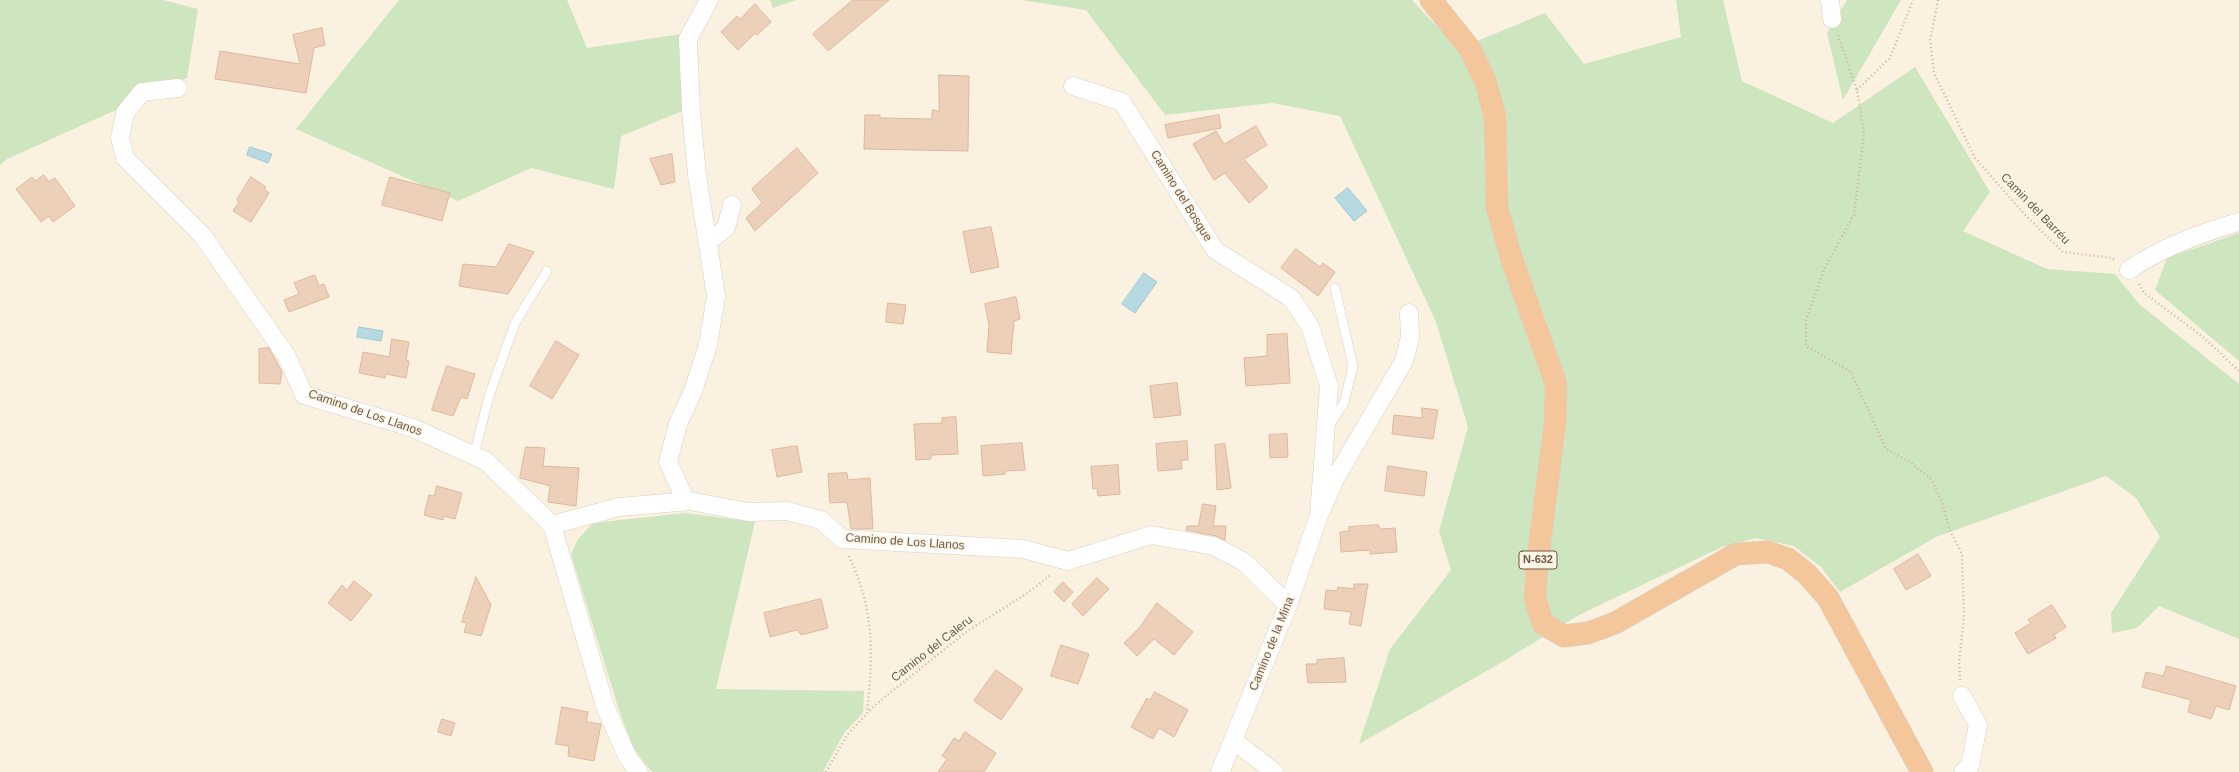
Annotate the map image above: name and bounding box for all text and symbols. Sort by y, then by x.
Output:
street label: Camino del Bosque [1147,148,1215,244]
street label: Camin del Barréu [1997,170,2073,248]
street label: Camino de Los Llanos [306,387,424,439]
street label: Camino de Los Llanos [845,531,965,553]
road number: N-632 [1519,551,1557,569]
street label: Camino de la Mina [1247,595,1297,693]
street label: Camino del Caleru [888,613,976,685]

